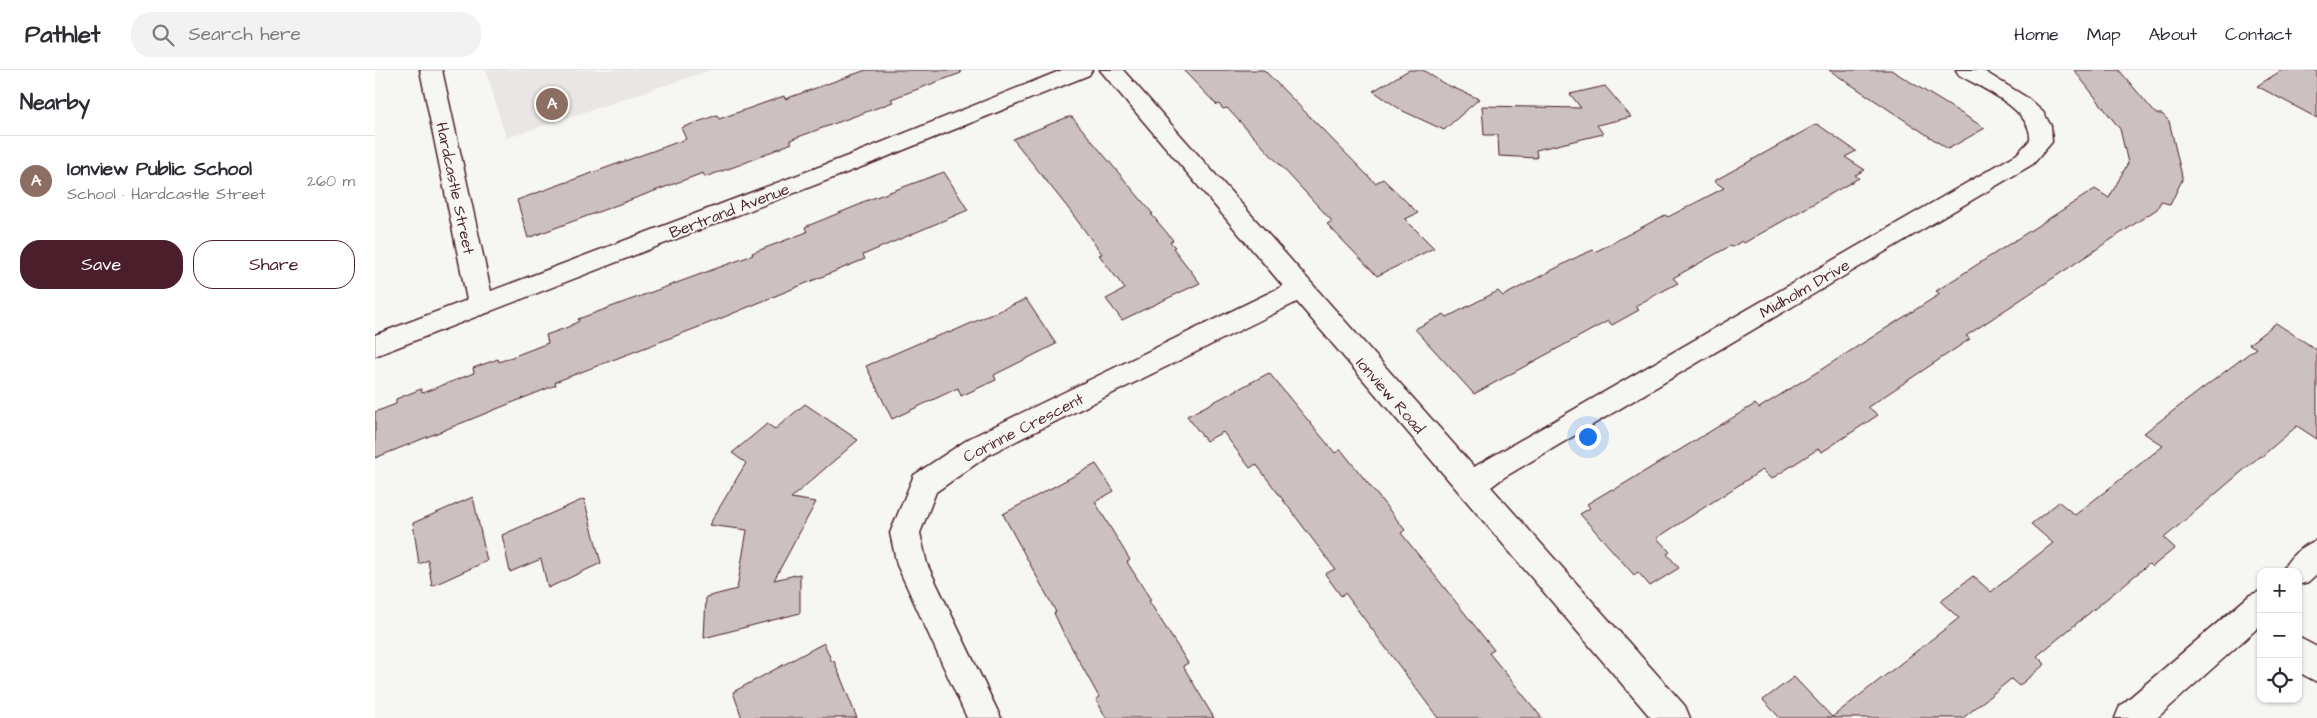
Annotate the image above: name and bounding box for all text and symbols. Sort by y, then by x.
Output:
search box [131,12,481,57]
text: Pathlet [25,18,101,52]
icon: search [149,21,177,49]
text: Search here [189,21,301,48]
text: Home [2014,22,2059,47]
text: Map [2087,22,2121,47]
text: About [2149,22,2197,47]
text: Contact [2225,22,2292,47]
pin: A [536,85,568,123]
text: Nearby [20,88,90,117]
street label: Hardcastle Street [430,120,480,257]
text: Ionview Public School [67,156,252,183]
text: A [31,170,41,192]
text: 260 m [307,170,355,192]
street label: Bertrand Avenue [666,178,793,244]
text: School · Hardcastle Street [67,183,265,205]
button: Save [20,240,183,289]
button: Share [193,240,355,289]
street label: Midholm Drive [1755,254,1854,324]
street label: Ionview Road [1351,353,1430,439]
street label: Corinne Crescent [959,388,1088,468]
your location [1575,424,1601,450]
map controls [2257,568,2302,703]
button: + [2257,568,2302,613]
button: − [2257,613,2302,658]
button: locate [2257,658,2302,703]

